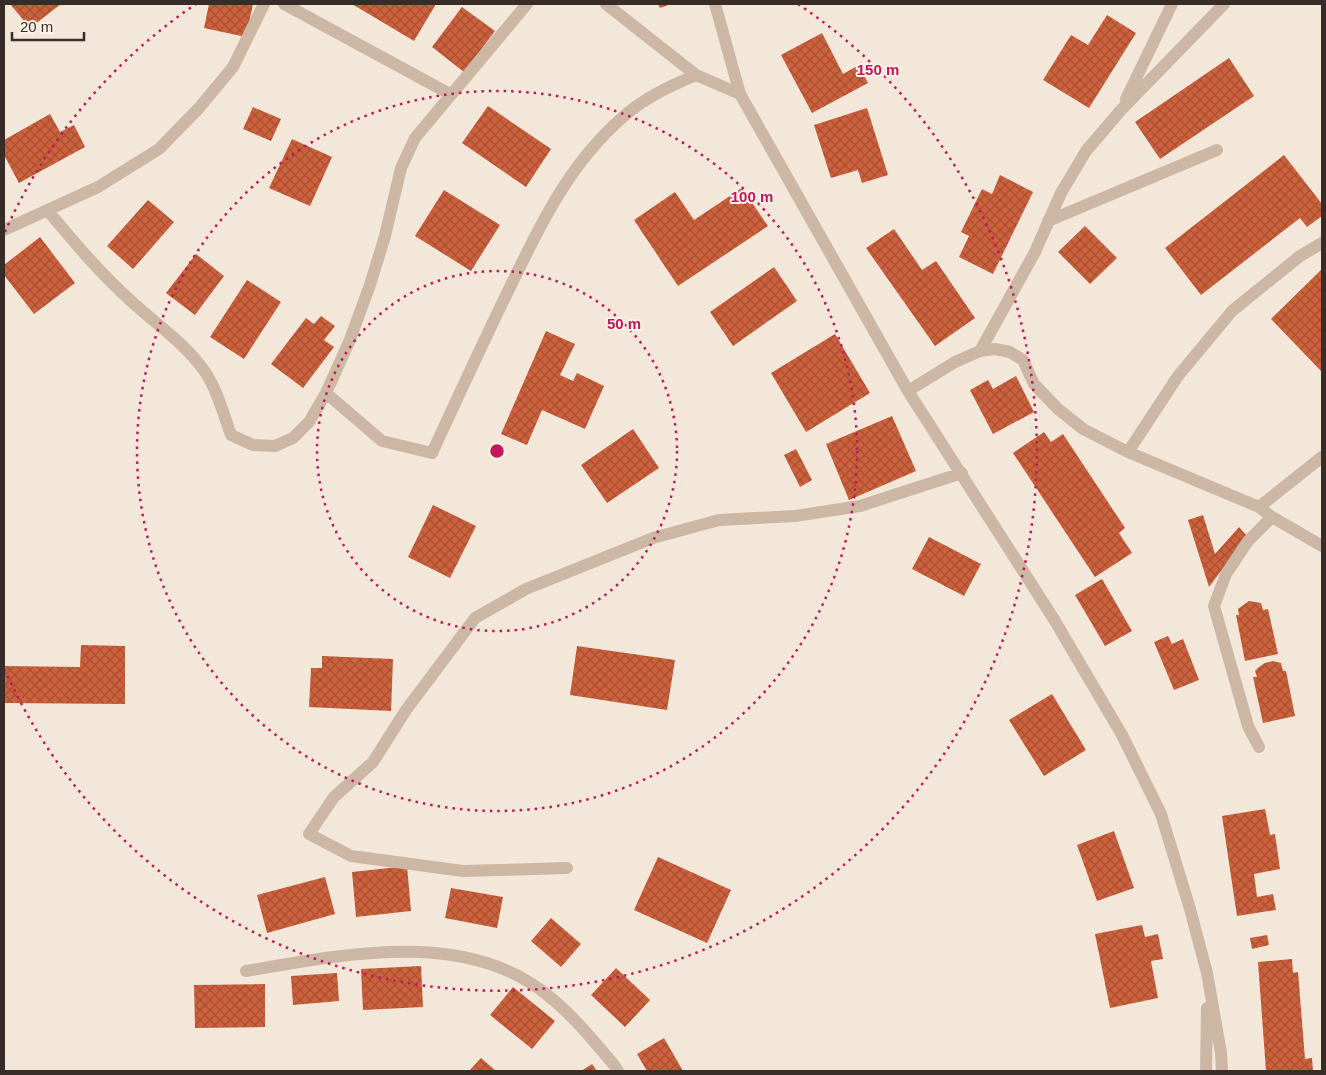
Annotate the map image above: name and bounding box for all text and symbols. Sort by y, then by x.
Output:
scale bar [12,10,85,42]
text: 20 m [20,18,53,35]
text: 150 m [857,61,899,78]
text: 100 m [731,188,773,205]
text: 50 m [607,315,641,332]
centre of rings [488,442,506,460]

